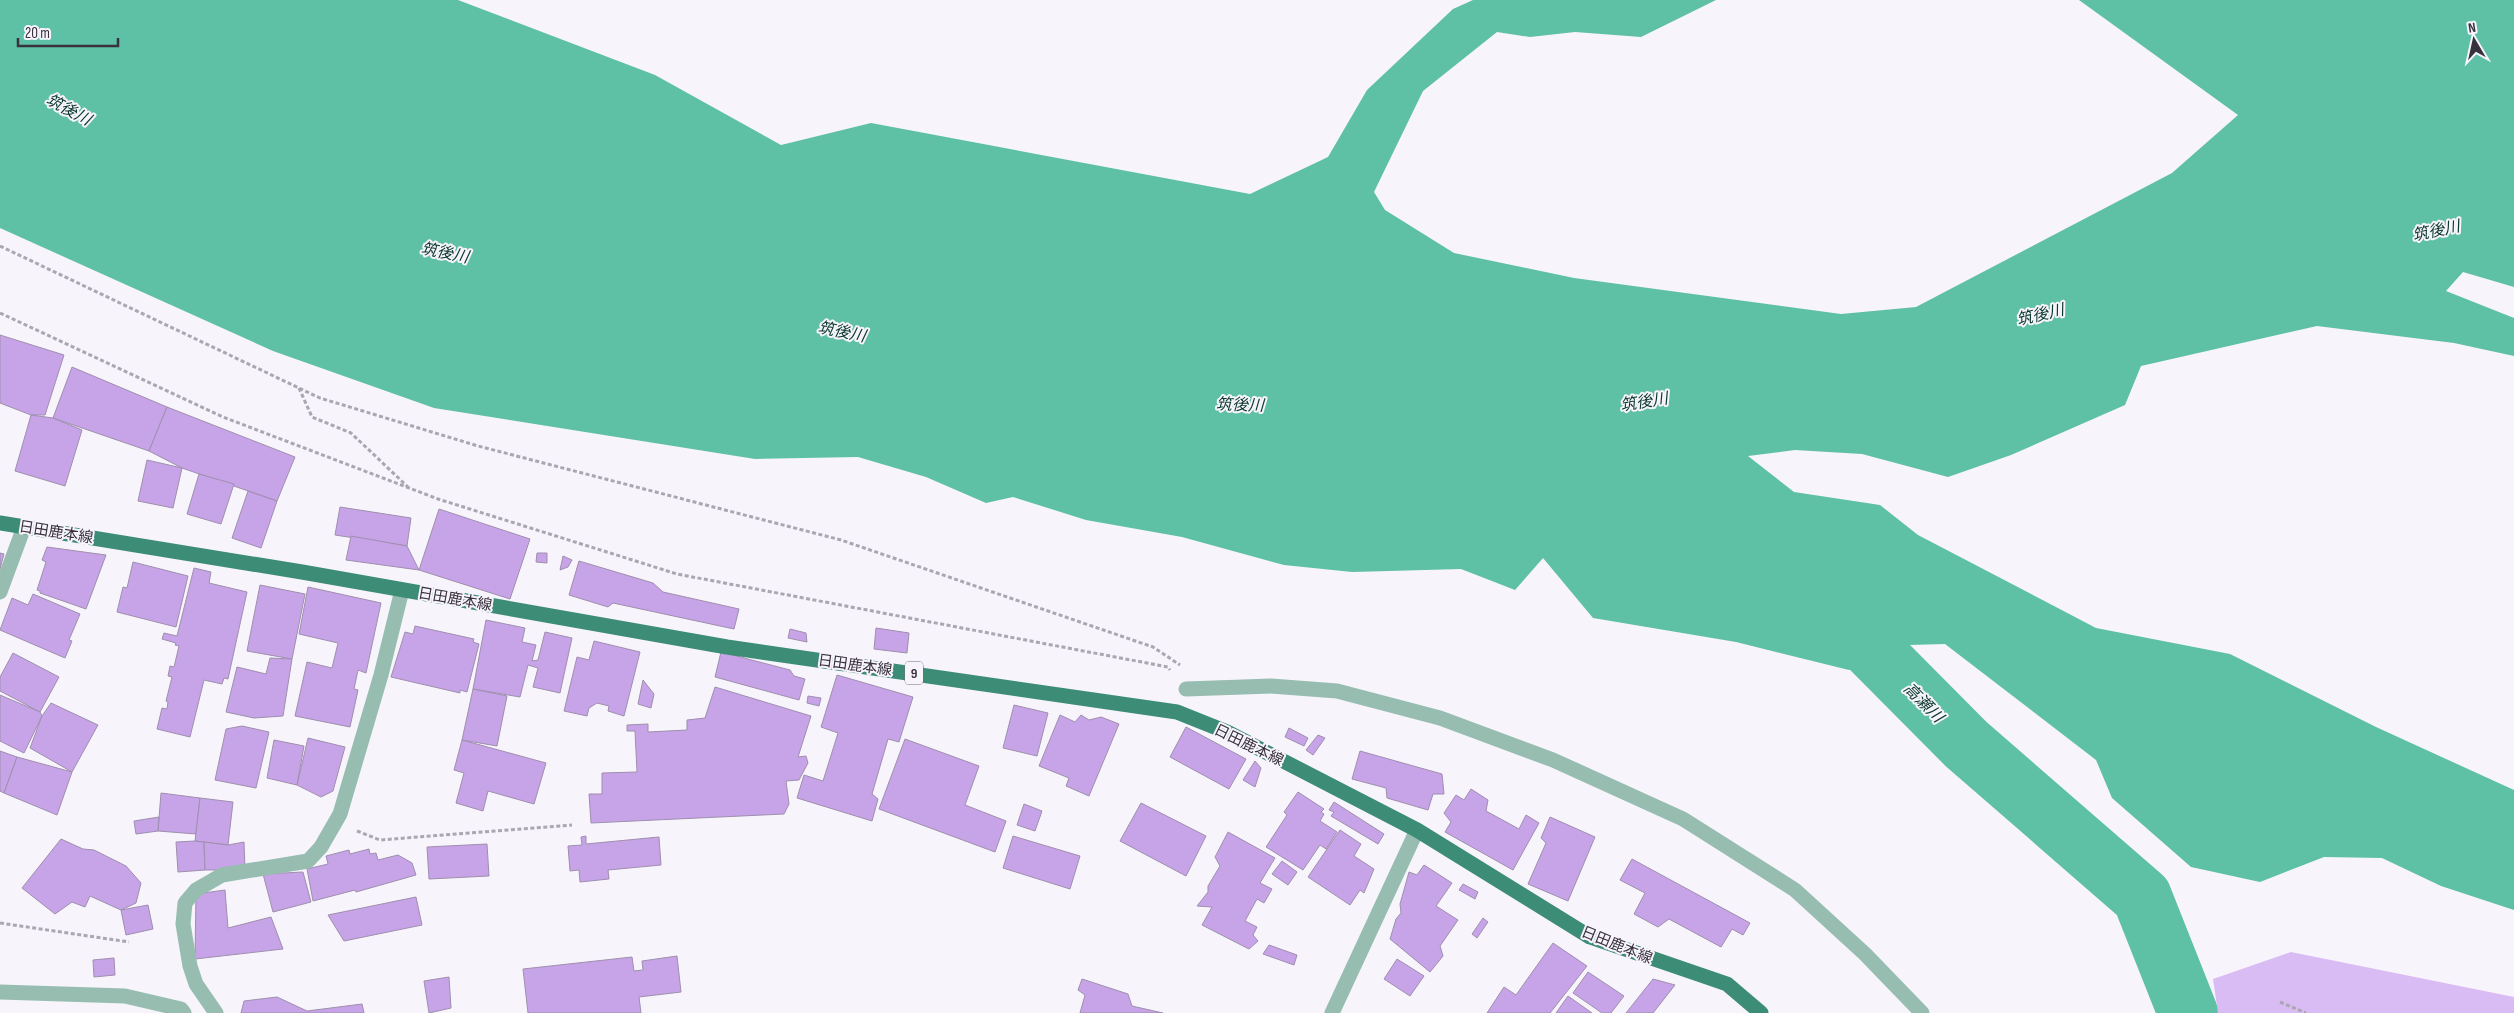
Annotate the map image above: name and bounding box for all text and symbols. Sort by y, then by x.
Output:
scale bar [18,15,118,47]
north arrow [2449,15,2499,65]
text: N [2467,19,2477,37]
text: 20 m [25,24,50,43]
water label: 筑後川 [43,91,96,131]
water label: 筑後川 [2411,217,2464,246]
water label: 筑後川 [419,240,472,268]
water label: 筑後川 [2015,300,2068,330]
water label: 筑後川 [816,319,869,347]
water label: 筑後川 [1619,389,1671,416]
water label: 筑後川 [1216,395,1266,416]
street label: 日田鹿本線 [17,517,94,548]
street label: 日田鹿本線 [416,584,494,615]
street label: 日田鹿本線 [816,651,893,680]
road number: 9 [905,661,923,684]
water label: 高瀬川 [1899,679,1948,728]
street label: 日田鹿本線 [1211,720,1287,770]
street label: 日田鹿本線 [1578,923,1655,968]

